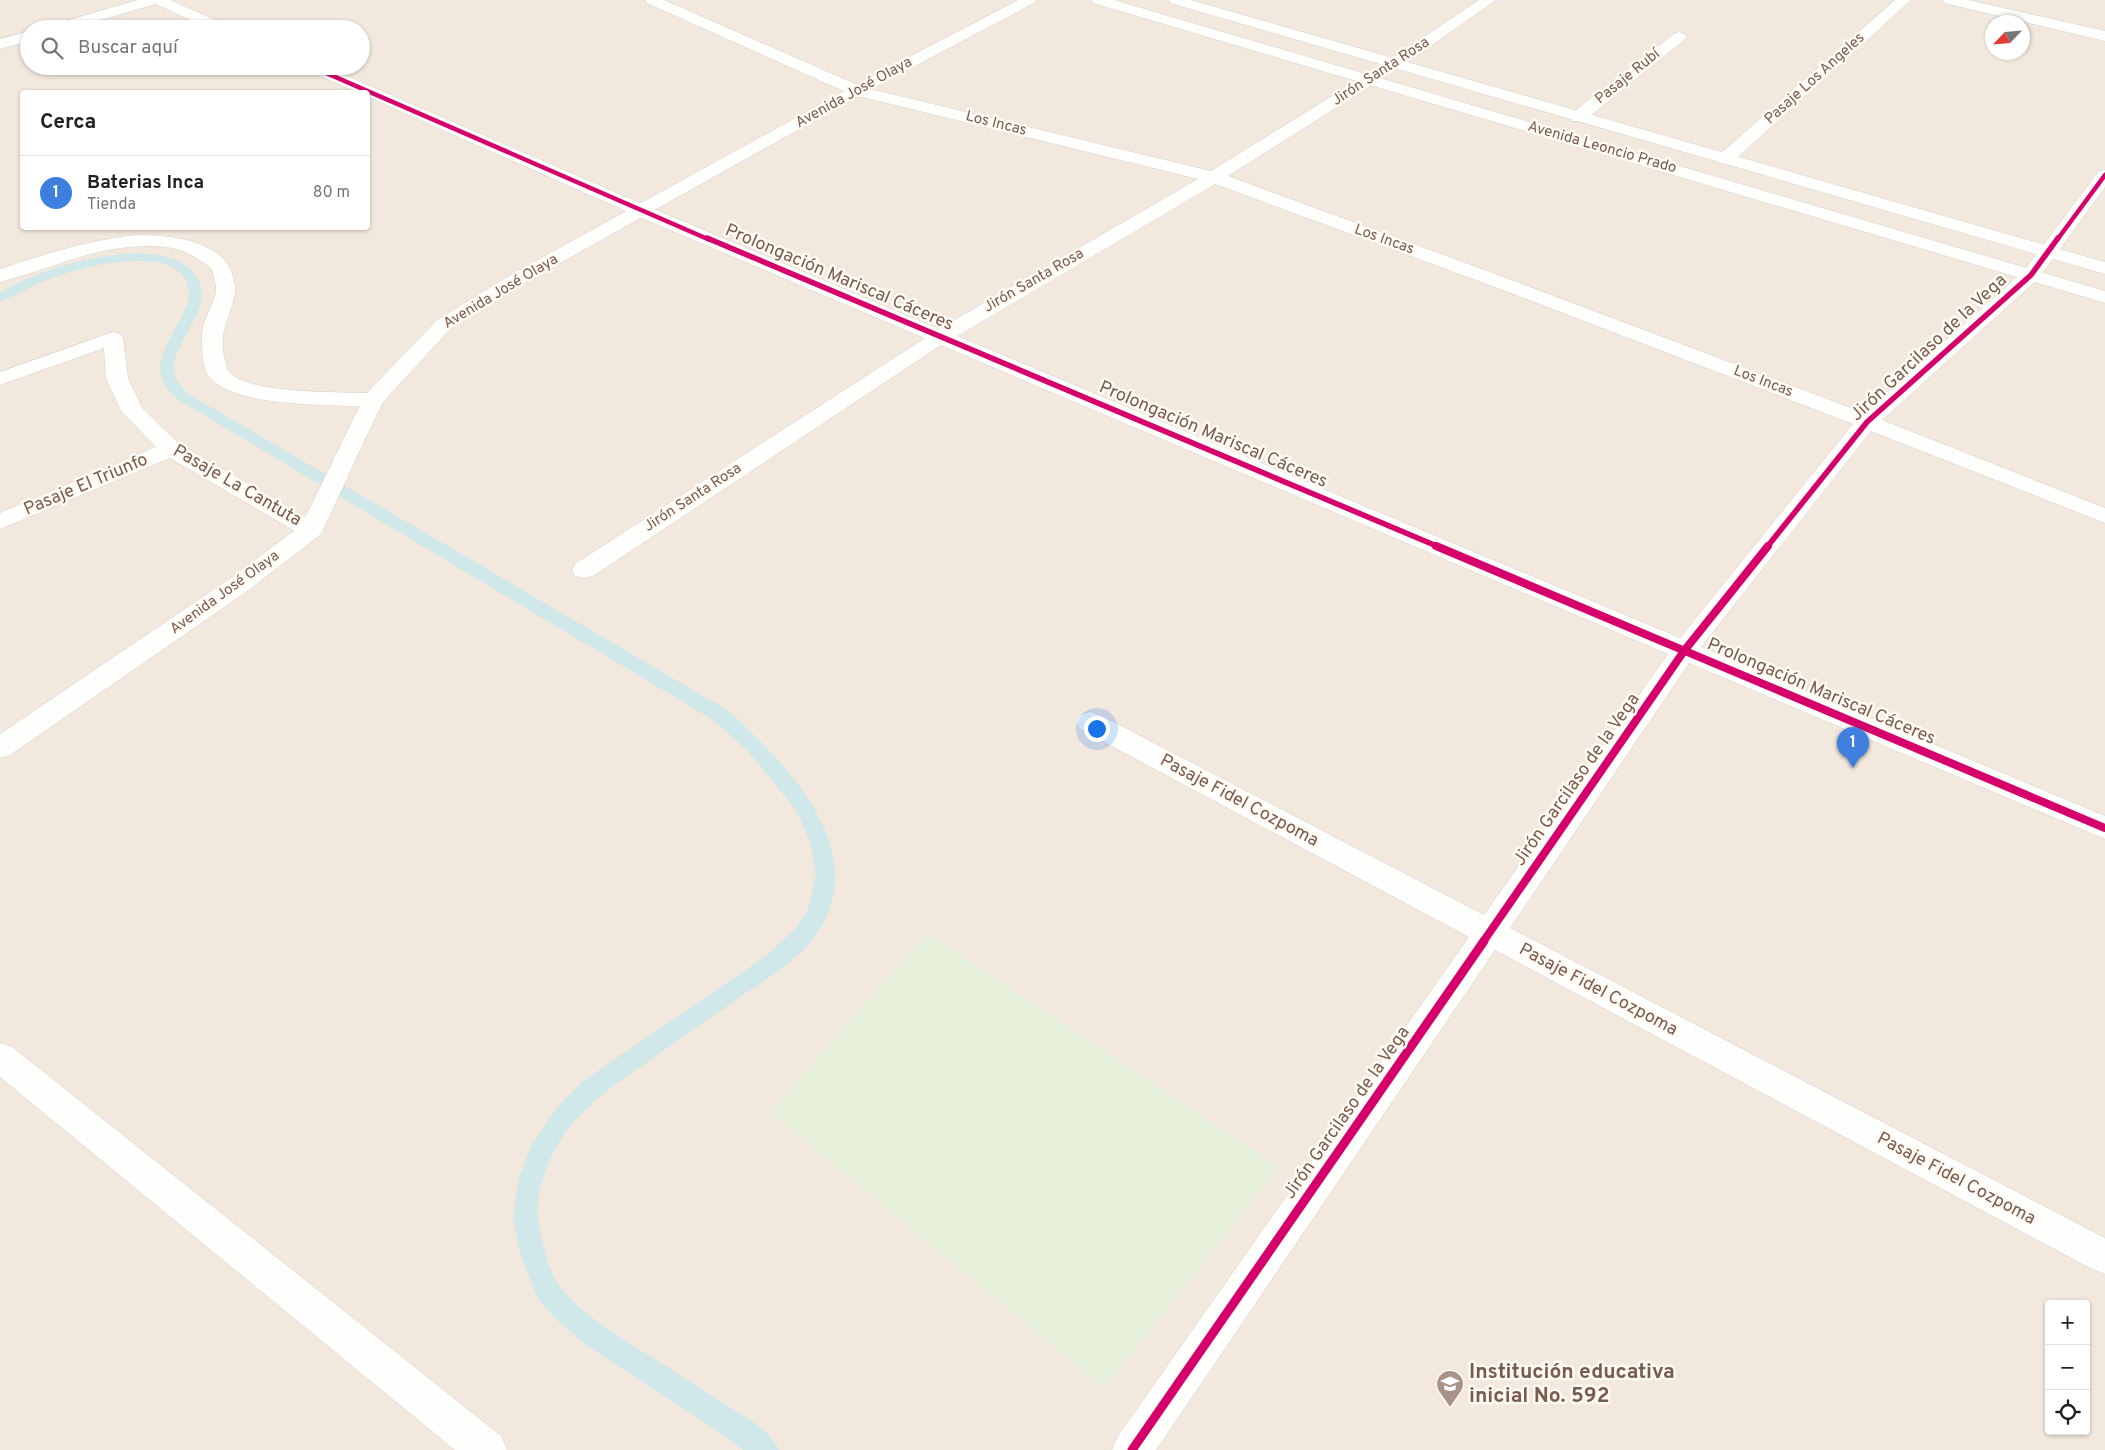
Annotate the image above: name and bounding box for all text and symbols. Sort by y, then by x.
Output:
north arrow [1985,15,2030,60]
search box [20,20,370,75]
street label: Pasaje Los Angeles [1761,29,1869,129]
street label: Jirón Santa Rosa [1329,33,1433,111]
icon: search [38,34,66,62]
text: Buscar aquí [78,36,178,60]
street label: Pasaje Rubí [1592,44,1665,109]
street label: Avenida José Olaya [792,53,916,133]
street label: Los Incas [963,107,1029,141]
text: Cerca [40,109,96,136]
street label: Avenida Leoncio Prado [1525,118,1679,178]
text: Baterias Inca [87,171,204,195]
text: 1 [53,183,59,203]
text: 80 m [313,183,350,203]
text: Tienda [87,195,136,215]
street label: Prolongación Mariscal Cáceres [721,219,957,337]
street label: Los Incas [1351,220,1417,260]
street label: Jirón Santa Rosa [980,245,1088,317]
street label: Avenida José Olaya [440,250,562,334]
street label: Jirón Garcilaso de la Vega [1846,269,2012,427]
street label: Los Incas [1730,362,1796,402]
street label: Prolongación Mariscal Cáceres [1095,376,1331,494]
street label: Pasaje La Cantuta [169,440,305,532]
street label: Pasaje El Triunfo [20,449,152,521]
street label: Jirón Santa Rosa [641,459,745,537]
street label: Avenida José Olaya [167,547,283,639]
street label: Prolongación Mariscal Cáceres [1703,633,1939,751]
street label: Jirón Garcilaso de la Vega [1509,689,1645,871]
your location [1084,716,1110,742]
pin: 1 [1837,727,1869,768]
street label: Pasaje Fidel Cozpoma [1156,749,1322,853]
street label: Pasaje Fidel Cozpoma [1515,938,1681,1042]
street label: Jirón Garcilaso de la Vega [1279,1022,1415,1204]
street label: Pasaje Fidel Cozpoma [1873,1127,2039,1231]
map controls [2045,1300,2090,1435]
button: + [2045,1300,2090,1345]
button: − [2045,1345,2090,1390]
place label: Institución educativa inicial No. 592 [1469,1359,1675,1410]
school or university icon: Institución educativa inicial No. 592 [1435,1369,1465,1408]
button: locate [2045,1390,2090,1435]

